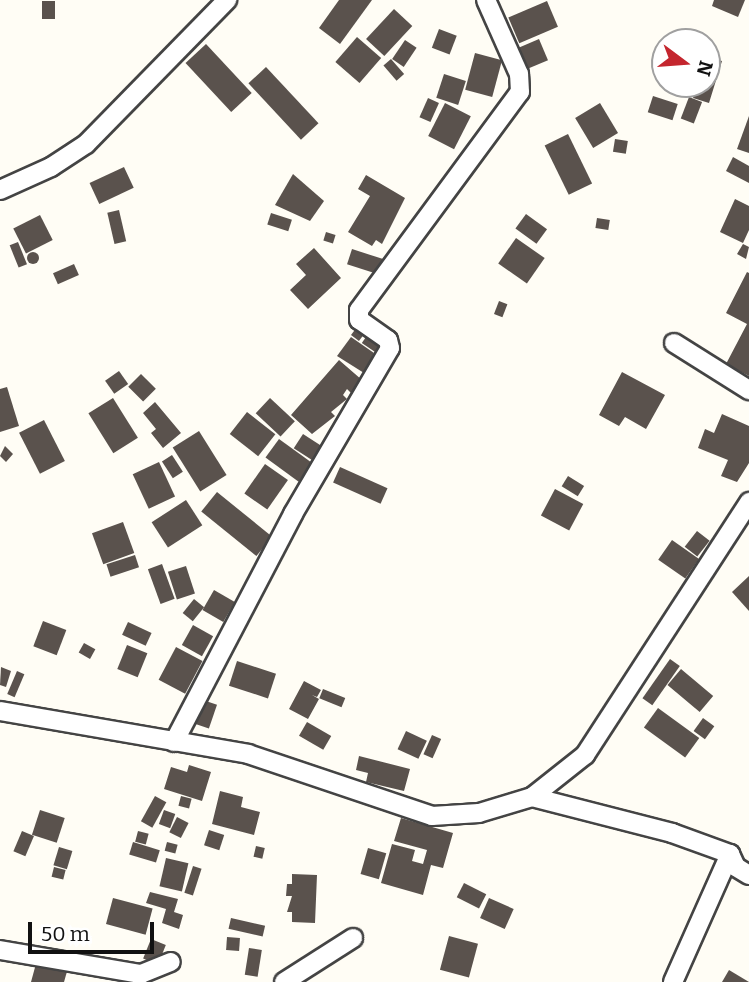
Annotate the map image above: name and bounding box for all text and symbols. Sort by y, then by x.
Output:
north arrow [651,28,721,98]
text: N [692,58,718,79]
scale bar [32,908,158,952]
text: 50 m [41,921,90,947]

